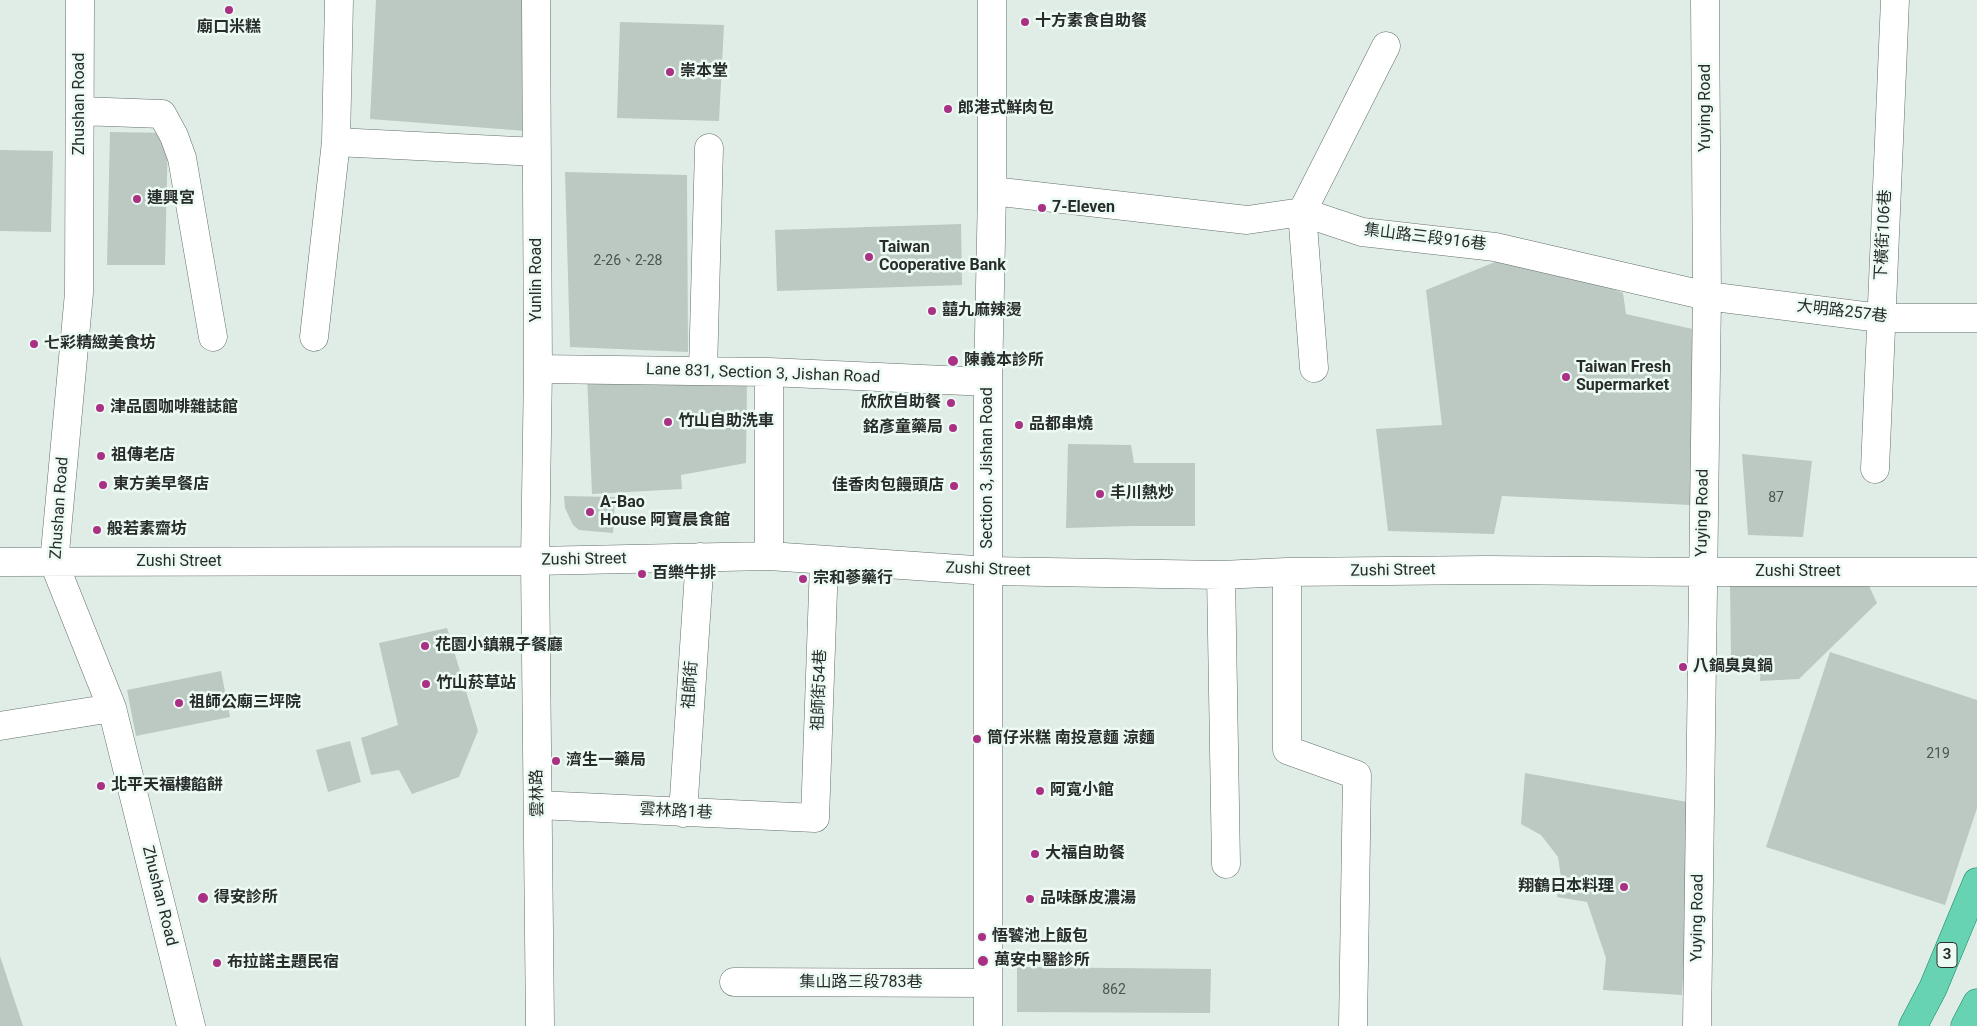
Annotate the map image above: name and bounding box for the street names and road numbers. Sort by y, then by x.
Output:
street label: Zhushan Road [70,53,90,155]
street label: Yuying Road [1696,64,1716,152]
street label: 下橫街106巷 [1872,189,1896,281]
street label: 集山路三段916巷 [1363,221,1487,255]
street label: Yunlin Road [527,238,547,322]
street label: 大明路257巷 [1796,297,1888,327]
street label: Lane 831, Section 3, Jishan Road [646,360,880,388]
street label: Section 3, Jishan Road [978,387,998,549]
street label: Zhushan Road [47,456,73,560]
street label: Yuying Road [1693,469,1713,557]
street label: Zushi Street [541,550,627,570]
street label: Zushi Street [136,552,222,572]
street label: Zushi Street [945,559,1031,581]
street label: Zushi Street [1350,561,1436,581]
street label: Zushi Street [1755,562,1841,582]
street label: 祖師街54巷 [809,649,831,731]
street label: 祖師街 [680,660,702,710]
street label: 雲林路 [528,769,548,817]
street label: 雲林路1巷 [639,801,713,823]
street label: Zhushan Road [137,844,181,948]
street label: Yuying Road [1688,874,1708,962]
road number: 3 [1937,942,1957,968]
street label: 集山路三段783巷 [800,973,922,993]

